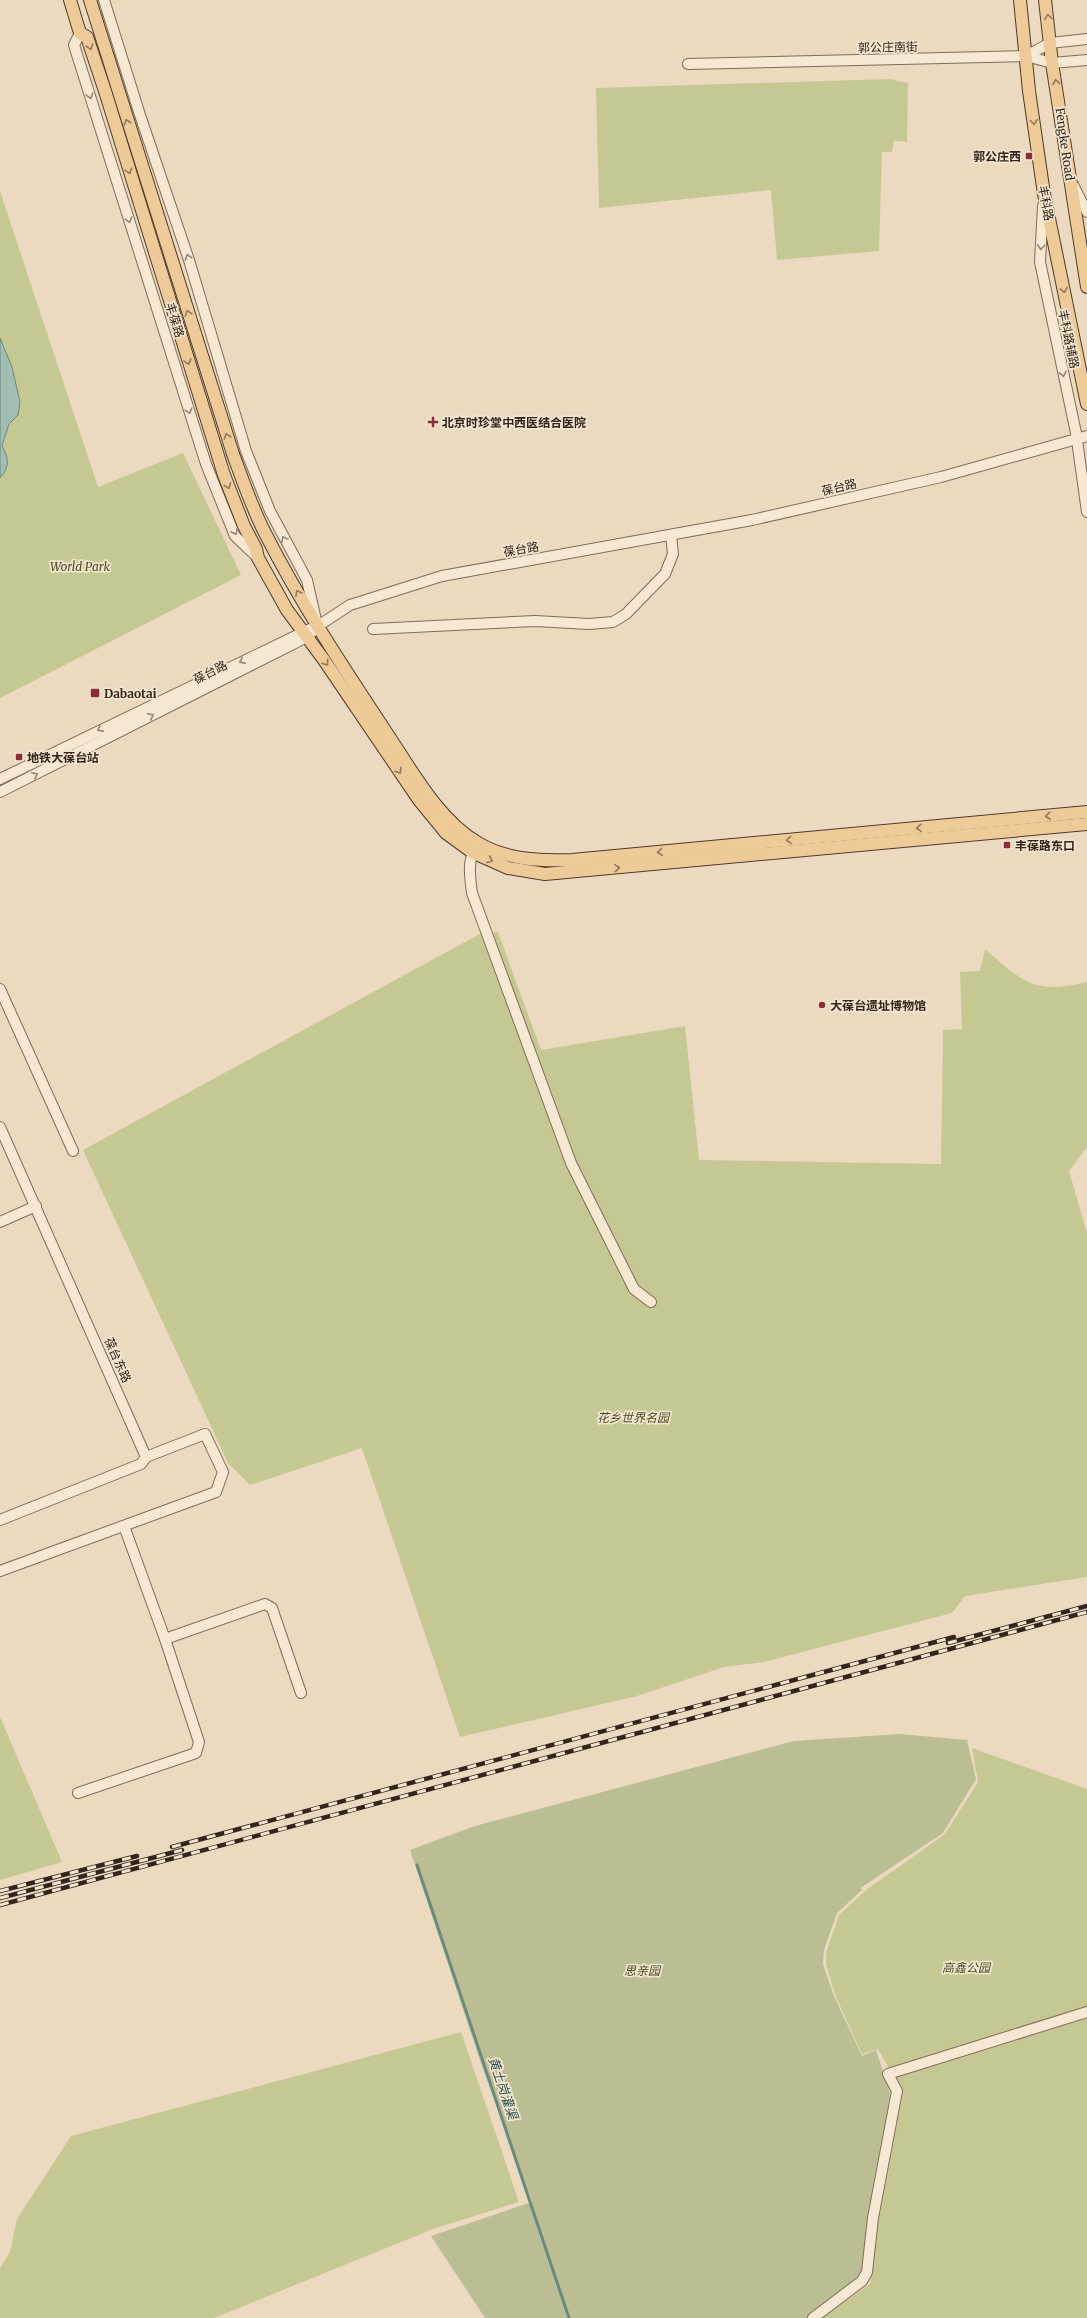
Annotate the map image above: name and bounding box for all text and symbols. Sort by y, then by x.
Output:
one-way arrow [1044,14,1053,20]
street label: 郭公庄南街 [858,39,918,55]
one-way arrow [86,43,94,50]
one-way arrow [1052,79,1061,86]
one-way arrow [85,92,94,99]
street label: Fengke Road [1052,106,1078,182]
one-way arrow [123,119,132,126]
one-way arrow [1029,119,1038,125]
place label: 郭公庄西 [973,149,1021,164]
marker: 郭公庄西 [1024,151,1034,161]
one-way arrow [124,167,133,174]
street label: 丰科路 [1035,184,1057,222]
one-way arrow [124,216,133,223]
one-way arrow [1037,244,1046,250]
one-way arrow [184,254,192,261]
one-way arrow [1059,287,1067,293]
street label: 丰葆路 [163,301,187,339]
street label: 丰科路辅路 [1055,308,1083,370]
one-way arrow [184,309,193,316]
one-way arrow [184,358,192,365]
one-way arrow [1059,371,1067,377]
one-way arrow [184,407,193,414]
place label: 北京时珍堂中西医结合医院 [442,415,586,430]
marker: 北京时珍堂中西医结合医院 [427,416,439,428]
one-way arrow [224,433,232,440]
street label: 葆台路 [820,476,858,498]
one-way arrow [223,482,231,489]
one-way arrow [230,528,237,535]
one-way arrow [281,535,288,543]
street label: 葆台路 [502,538,540,560]
park label: World Park [50,559,110,574]
one-way arrow [295,590,302,597]
one-way arrow [239,656,247,664]
street label: 葆台路 [191,657,229,687]
one-way arrow [321,659,329,666]
place label: Dabaotai [104,686,157,701]
marker: Dabaotai [89,687,101,699]
one-way arrow [146,713,154,721]
one-way arrow [97,724,104,732]
place label: 地铁大葆台站 [27,750,99,765]
marker: 地铁大葆台站 [14,752,24,762]
one-way arrow [394,766,401,773]
one-way arrow [31,772,38,780]
one-way arrow [1045,811,1051,820]
one-way arrow [916,823,922,832]
one-way arrow [786,835,792,844]
place label: 丰葆路东口 [1015,838,1075,853]
marker: 丰葆路东口 [1002,840,1012,850]
one-way arrow [657,847,663,856]
one-way arrow [486,855,493,863]
one-way arrow [614,864,620,873]
place label: 大葆台遗址博物馆 [830,998,926,1013]
marker: 大葆台遗址博物馆 [817,1000,827,1010]
street label: 葆台东路 [101,1335,135,1385]
park label: 花乡世界名园 [597,1410,671,1425]
park label: 高鑫公园 [942,1960,992,1975]
park label: 思亲园 [624,1963,662,1978]
water label: 黄土岗灌渠 [484,2054,522,2123]

